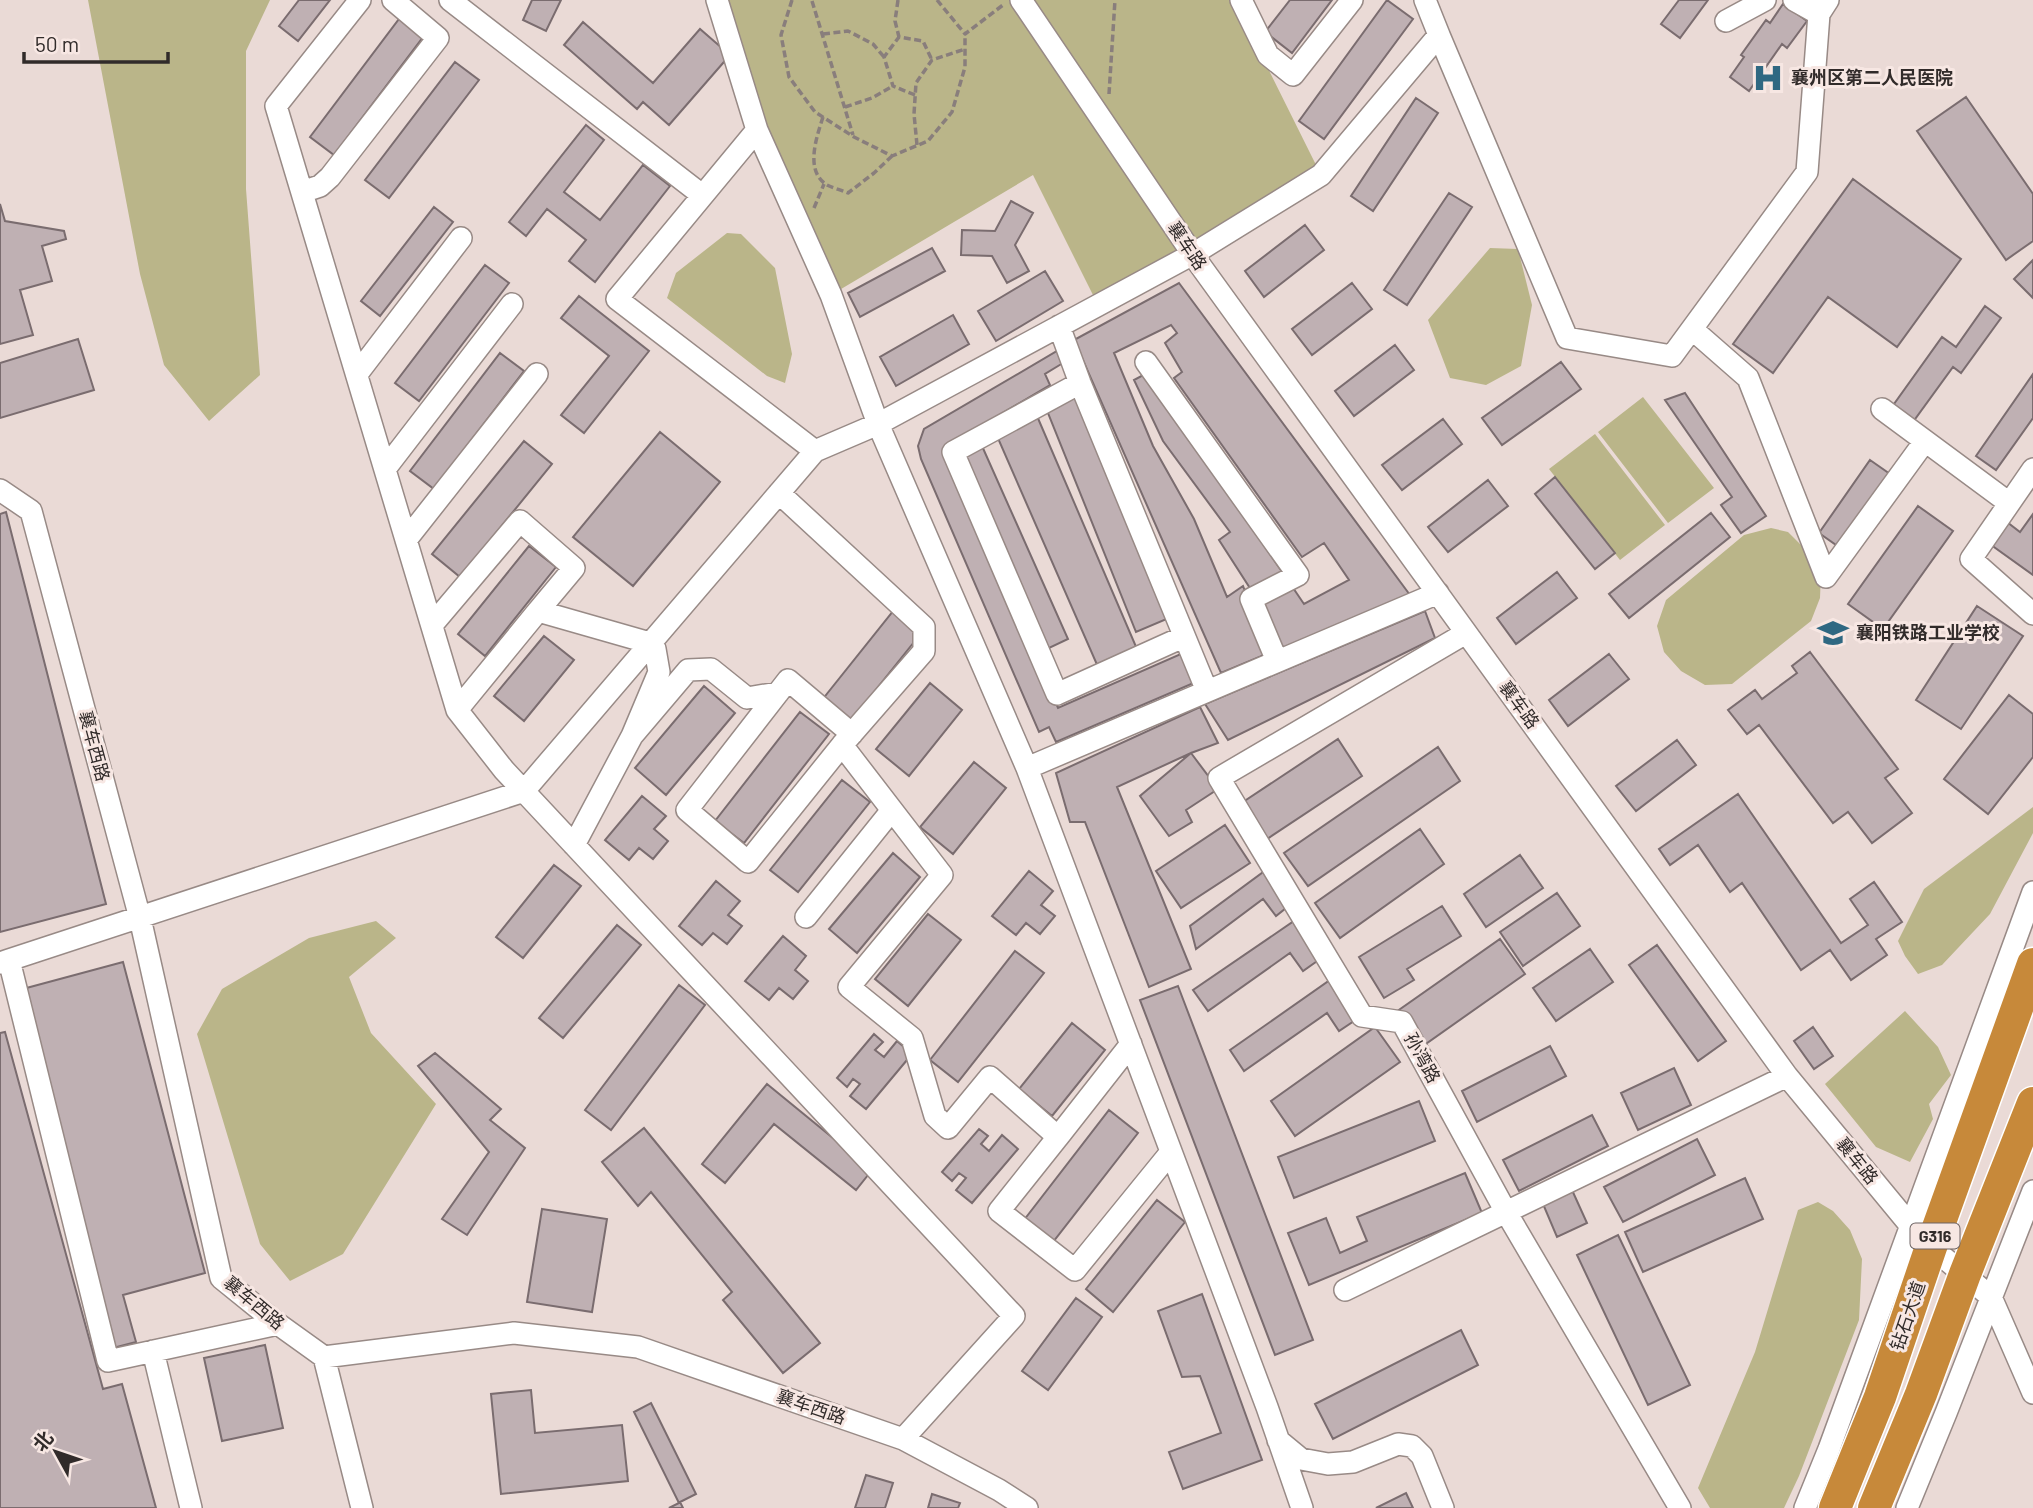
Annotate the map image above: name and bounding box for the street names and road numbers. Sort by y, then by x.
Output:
street label: 襄车路 [1164,217,1212,274]
street label: 襄车路 [1495,676,1545,733]
street label: 襄车西路 [75,708,115,783]
street label: 孙湾路 [1400,1029,1446,1086]
street label: 襄车路 [1832,1132,1883,1188]
road number: G316 [1910,1224,1960,1248]
street label: 襄车西路 [220,1271,289,1334]
street label: 钻石大道 [1885,1278,1929,1353]
street label: 襄车西路 [774,1384,849,1428]

